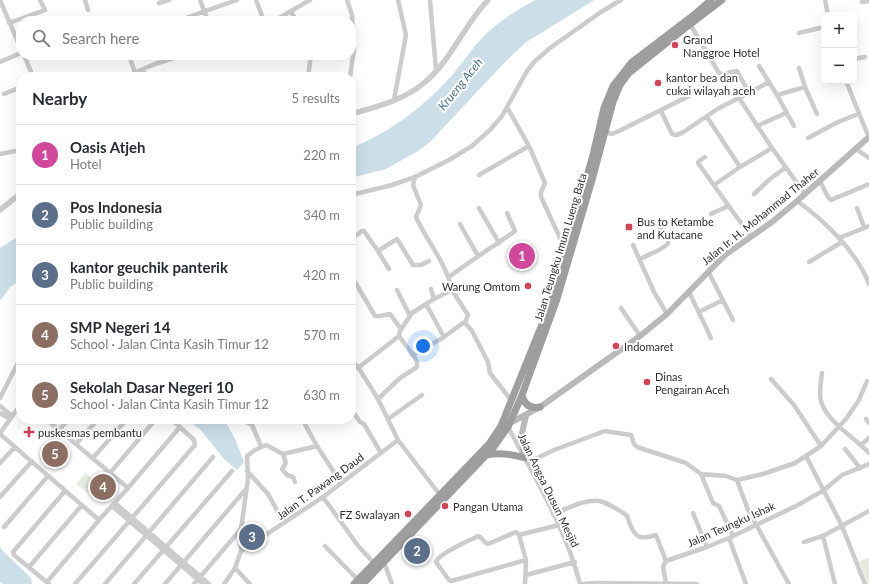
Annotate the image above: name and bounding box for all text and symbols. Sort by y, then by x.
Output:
map controls [821,12,857,84]
button: + [821,12,857,48]
search box [16,16,356,60]
icon: search [30,27,52,49]
text: Search here [62,29,139,47]
place label: Grand Nanggroe Hotel [683,33,760,59]
marker: Grand Nanggroe Hotel [670,40,680,50]
button: − [821,48,857,84]
water label: Krueng Aceh [434,55,486,113]
place label: kantor bea dan cukai wilayah aceh [666,71,755,97]
marker: kantor bea dan cukai wilayah aceh [653,78,663,88]
text: Nearby [32,88,87,109]
text: 5 results [292,90,340,106]
text: Oasis Atjeh [70,138,146,156]
text: 1 [41,147,49,163]
text: 220 m [303,147,340,163]
text: Hotel [70,156,102,172]
street label: Jalan Ir. H. Mohammad Thaher [699,165,821,267]
street label: Jalan Teungku Imum Lueng Bata [531,172,589,322]
text: Pos Indonesia [70,198,162,216]
text: 2 [41,207,49,223]
text: 340 m [303,207,340,223]
place label: Bus to Ketambe and Kutacane [637,215,714,241]
text: Public building [70,216,153,232]
marker: Bus to Ketambe and Kutacane [624,222,634,232]
pin: 1 [509,241,535,271]
text: kantor geuchik panterik [70,258,228,276]
text: 3 [41,267,49,283]
text: 420 m [303,267,340,283]
text: Public building [70,276,153,292]
place label: Warung Omtom [442,280,520,293]
marker: Warung Omtom [523,281,533,291]
text: SMP Negeri 14 [70,318,171,336]
text: 4 [41,327,49,343]
text: 570 m [303,327,340,343]
text: School · Jalan Cinta Kasih Timur 12 [70,336,269,352]
your location [413,336,433,356]
place label: Indomaret [624,340,674,353]
marker: Indomaret [611,341,621,351]
place label: Dinas Pengairan Aceh [655,370,729,396]
marker: Dinas Pengairan Aceh [642,377,652,387]
text: Sekolah Dasar Negeri 10 [70,378,233,396]
text: 5 [41,387,49,403]
text: 630 m [303,387,340,403]
text: School · Jalan Cinta Kasih Timur 12 [70,396,269,412]
marker: puskesmas pembantu [23,426,35,438]
place label: puskesmas pembantu [38,426,142,439]
street label: Jalan Angsa Dusun Mesjid [516,431,582,549]
pin: 5 [42,439,68,469]
street label: Jalan T. Pawang Daud [274,450,366,522]
pin: 4 [90,472,116,502]
street label: Jalan Teungku Ishak [685,499,777,549]
place label: Pangan Utama [453,500,523,513]
marker: Pangan Utama [440,501,450,511]
place label: FZ Swalayan [339,508,400,521]
marker: FZ Swalayan [403,509,413,519]
pin: 3 [239,522,265,552]
pin: 2 [404,536,430,566]

